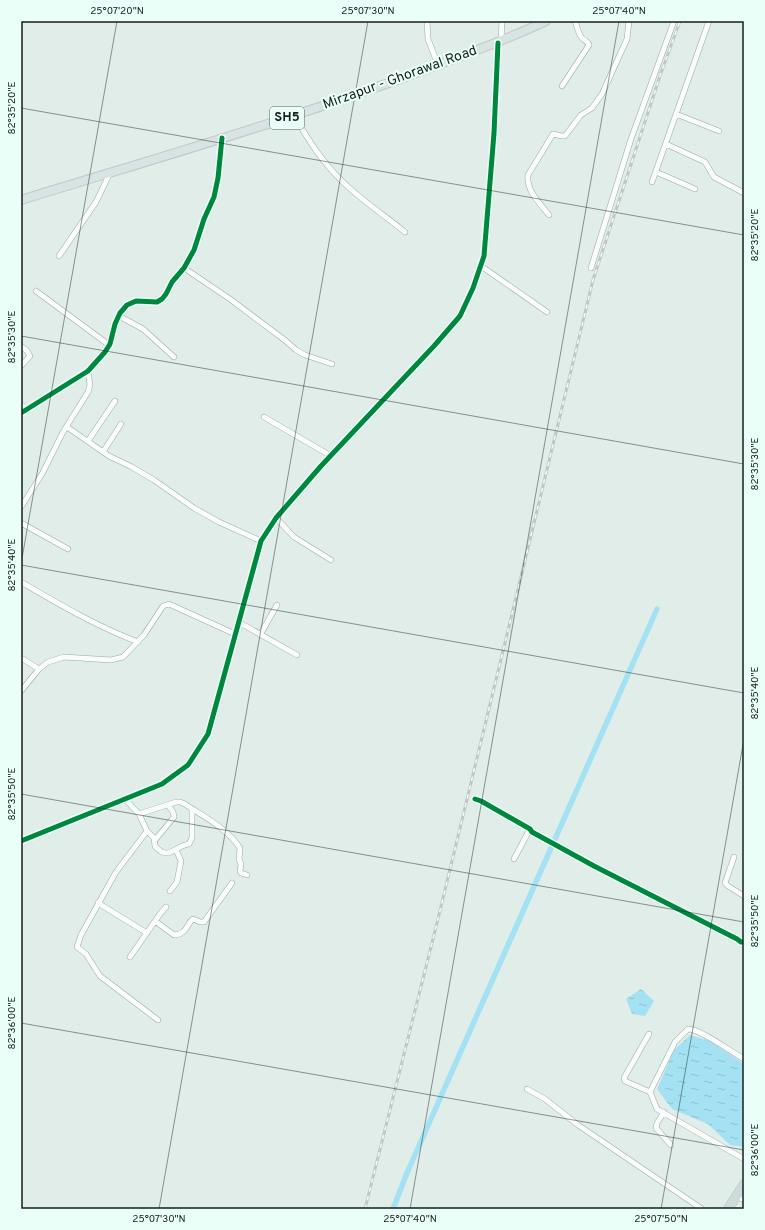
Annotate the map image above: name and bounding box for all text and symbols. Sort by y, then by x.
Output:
text: 25°07'20"N [90,5,144,18]
text: 25°07'30"N [341,5,395,18]
text: 25°07'40"N [592,5,646,18]
street label: Mirzapur - Ghorawal Road [321,42,479,114]
text: 82°35'20"E [6,81,19,135]
road number: SH5 [270,107,304,129]
text: 82°35'20"E [749,208,762,262]
text: 82°35'30"E [6,311,19,363]
text: 82°35'30"E [749,438,762,490]
text: 82°35'40"E [6,538,19,592]
text: 82°35'40"E [749,666,762,720]
text: 82°35'50"E [6,767,19,821]
text: 82°35'50"E [749,894,762,948]
text: 82°36'00"E [6,996,19,1050]
text: 82°36'00"E [749,1123,762,1177]
text: 25°07'30"N [132,1213,186,1226]
text: 25°07'40"N [383,1213,437,1226]
text: 25°07'50"N [634,1213,688,1226]

